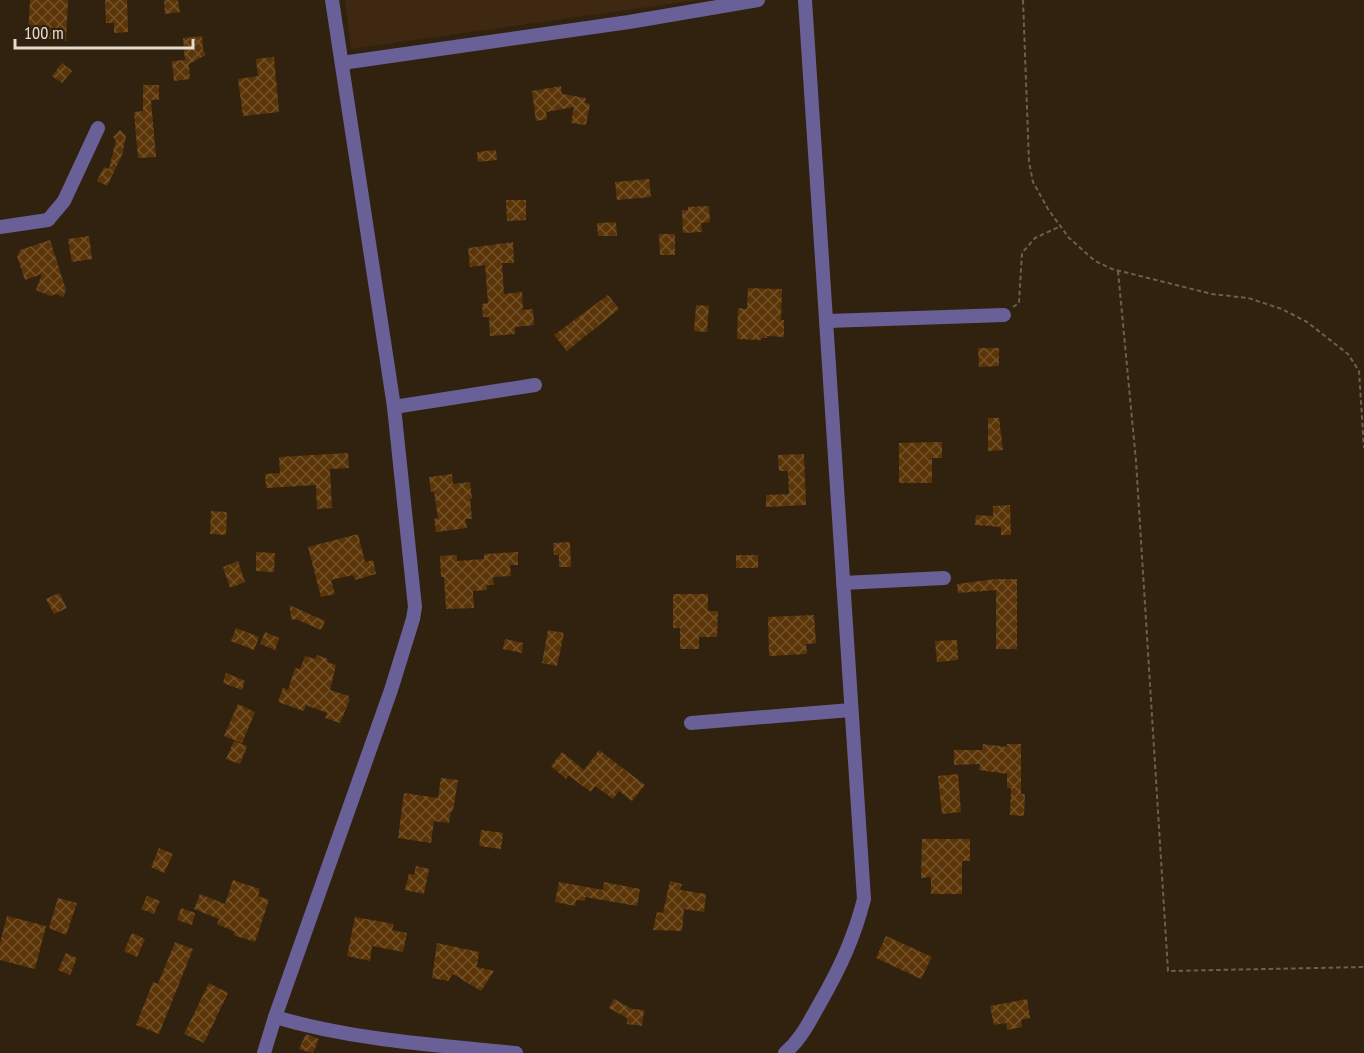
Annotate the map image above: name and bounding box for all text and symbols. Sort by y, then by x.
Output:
scale bar [15,12,194,50]
text: 100 m [24,21,64,44]

